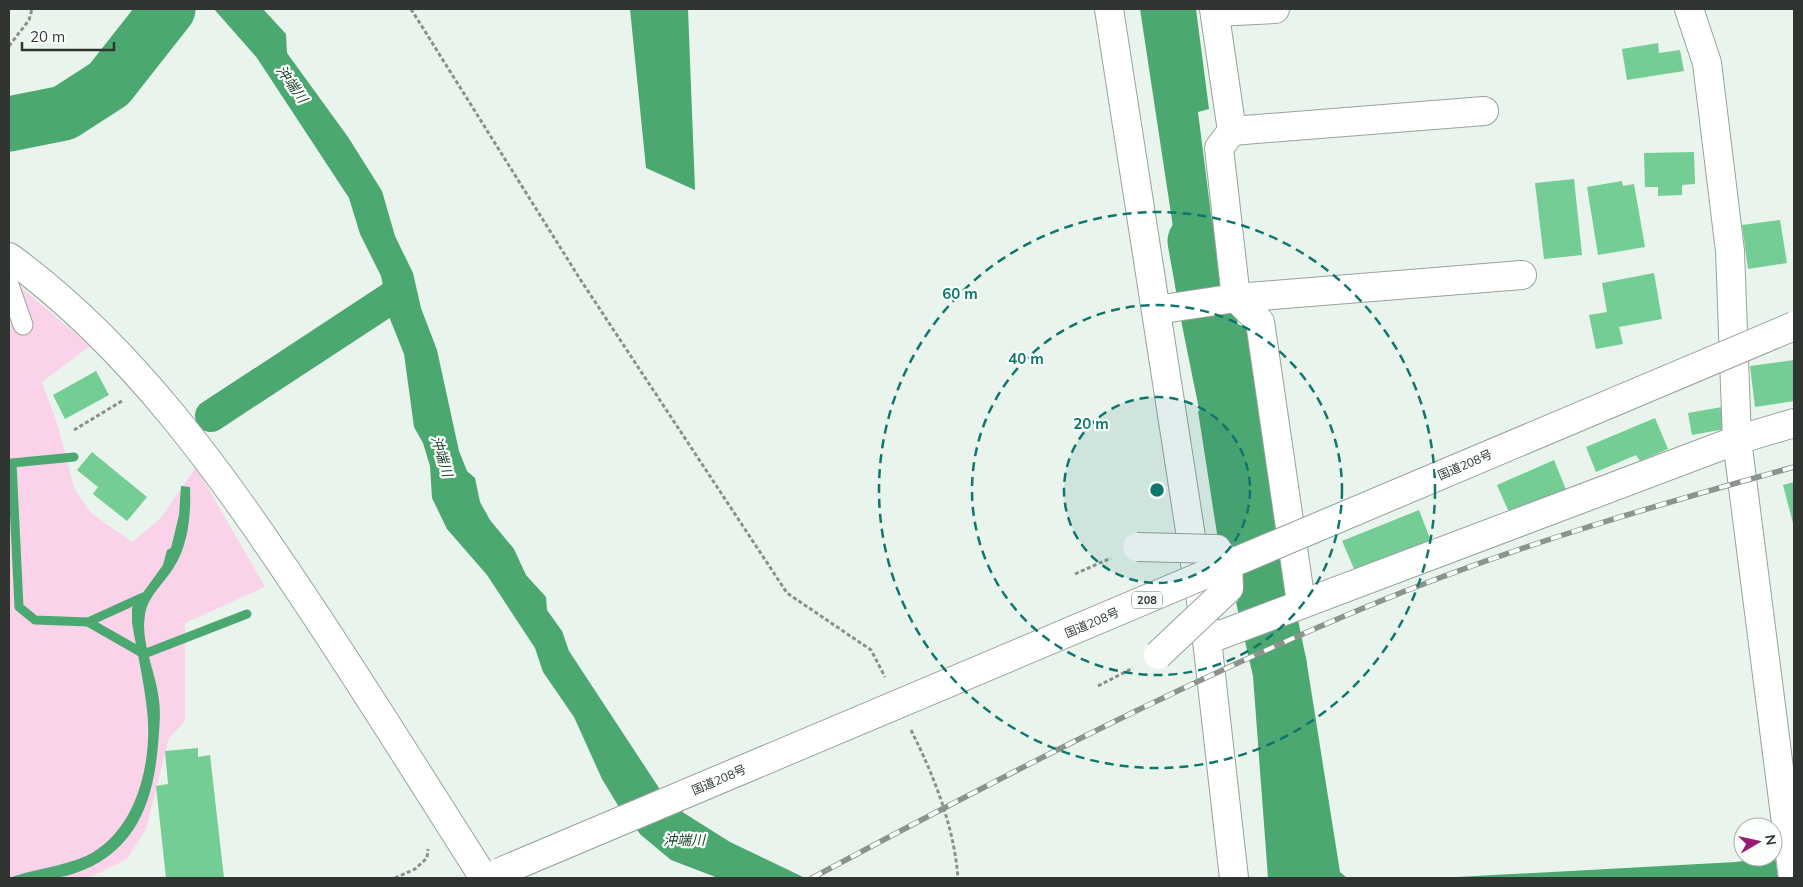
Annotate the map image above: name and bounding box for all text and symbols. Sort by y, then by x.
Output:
scale bar [22,20,115,52]
text: 20 m [30,27,65,46]
water label: 沖端川 [273,62,313,108]
text: 60 m [942,284,978,303]
text: 40 m [1008,349,1044,368]
text: 20 m [1073,414,1109,433]
water label: 沖端川 [427,433,457,481]
street label: 国道208号 [1435,446,1494,483]
centre of rings [1148,481,1166,499]
road number: 208 [1132,592,1162,608]
street label: 国道208号 [1062,604,1121,641]
street label: 国道208号 [689,761,748,798]
north arrow [1733,817,1783,867]
water label: 沖端川 [663,831,707,849]
text: N [1761,833,1781,847]

